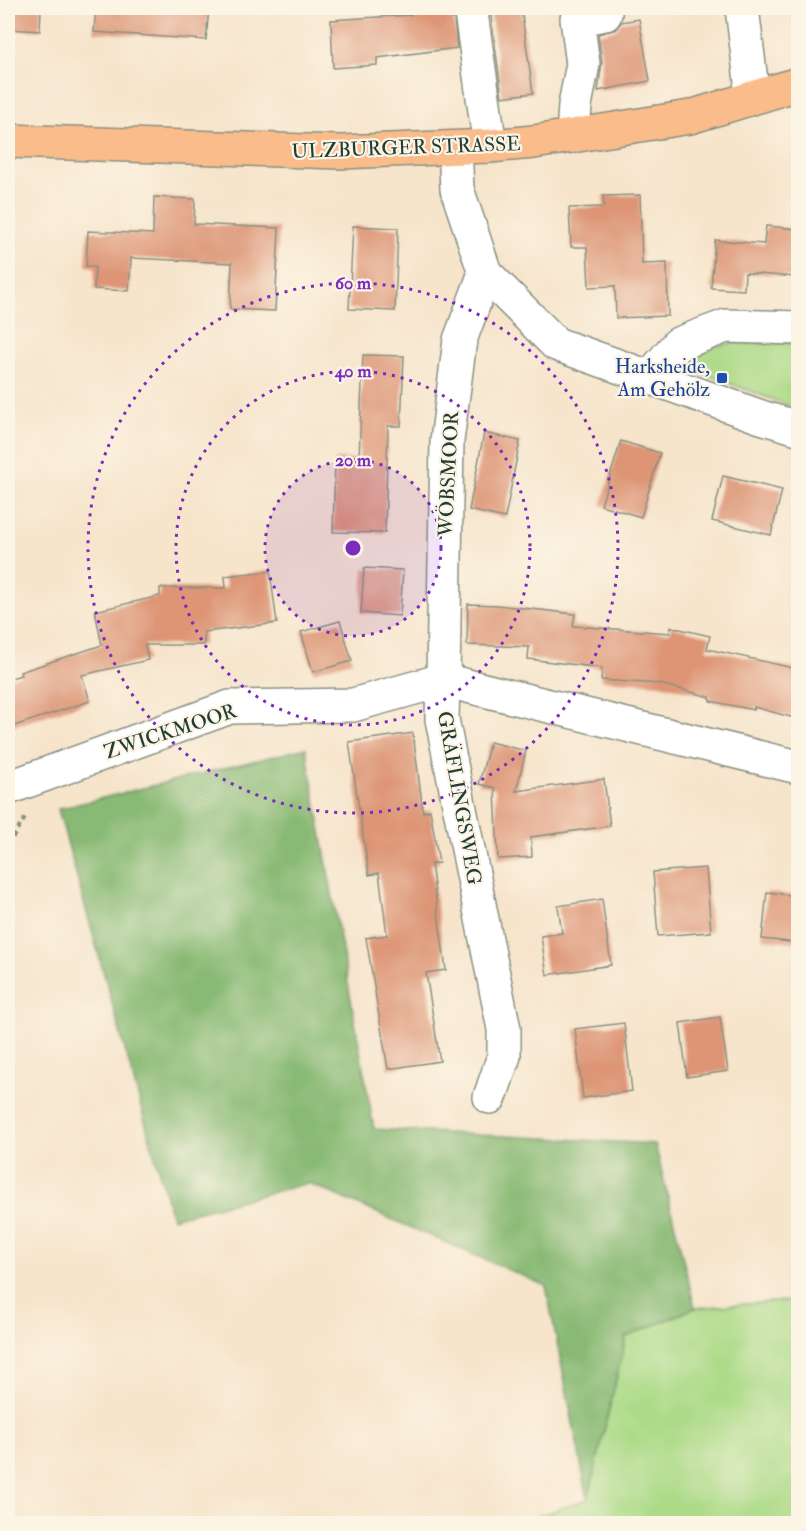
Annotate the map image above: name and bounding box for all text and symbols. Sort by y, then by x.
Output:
street label: ULZBURGER STRASSE [291,131,521,164]
text: 60 m [335,272,372,295]
place label: Harksheide, Am Gehölz [615,354,710,402]
text: 40 m [334,360,372,383]
marker: Harksheide, Am Gehölz [715,371,729,385]
street label: WÖBSMOOR [433,410,464,539]
text: 20 m [335,449,372,472]
centre of rings [343,538,363,558]
street label: ZWICKMOOR [101,698,240,765]
street label: GRÄFLINGSWEG [432,709,487,887]

